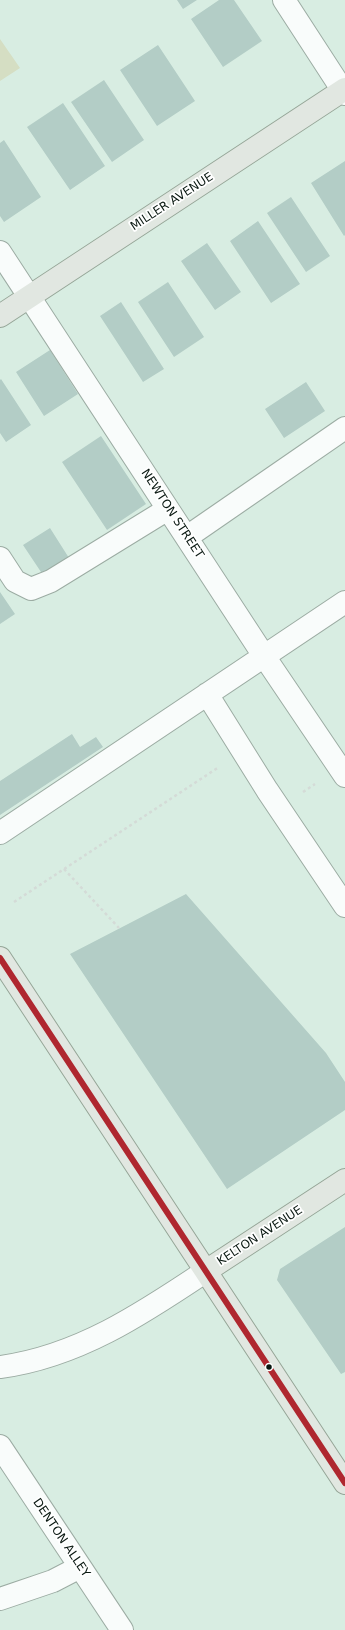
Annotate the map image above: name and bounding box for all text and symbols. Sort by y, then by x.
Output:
street label: MILLER AVENUE [128,170,216,234]
street label: NEWTON STREET [138,467,206,561]
street label: KELTON AVENUE [215,1203,305,1269]
unlabelled marker [264,1362,274,1372]
street label: DENTON ALLEY [29,1496,93,1580]

